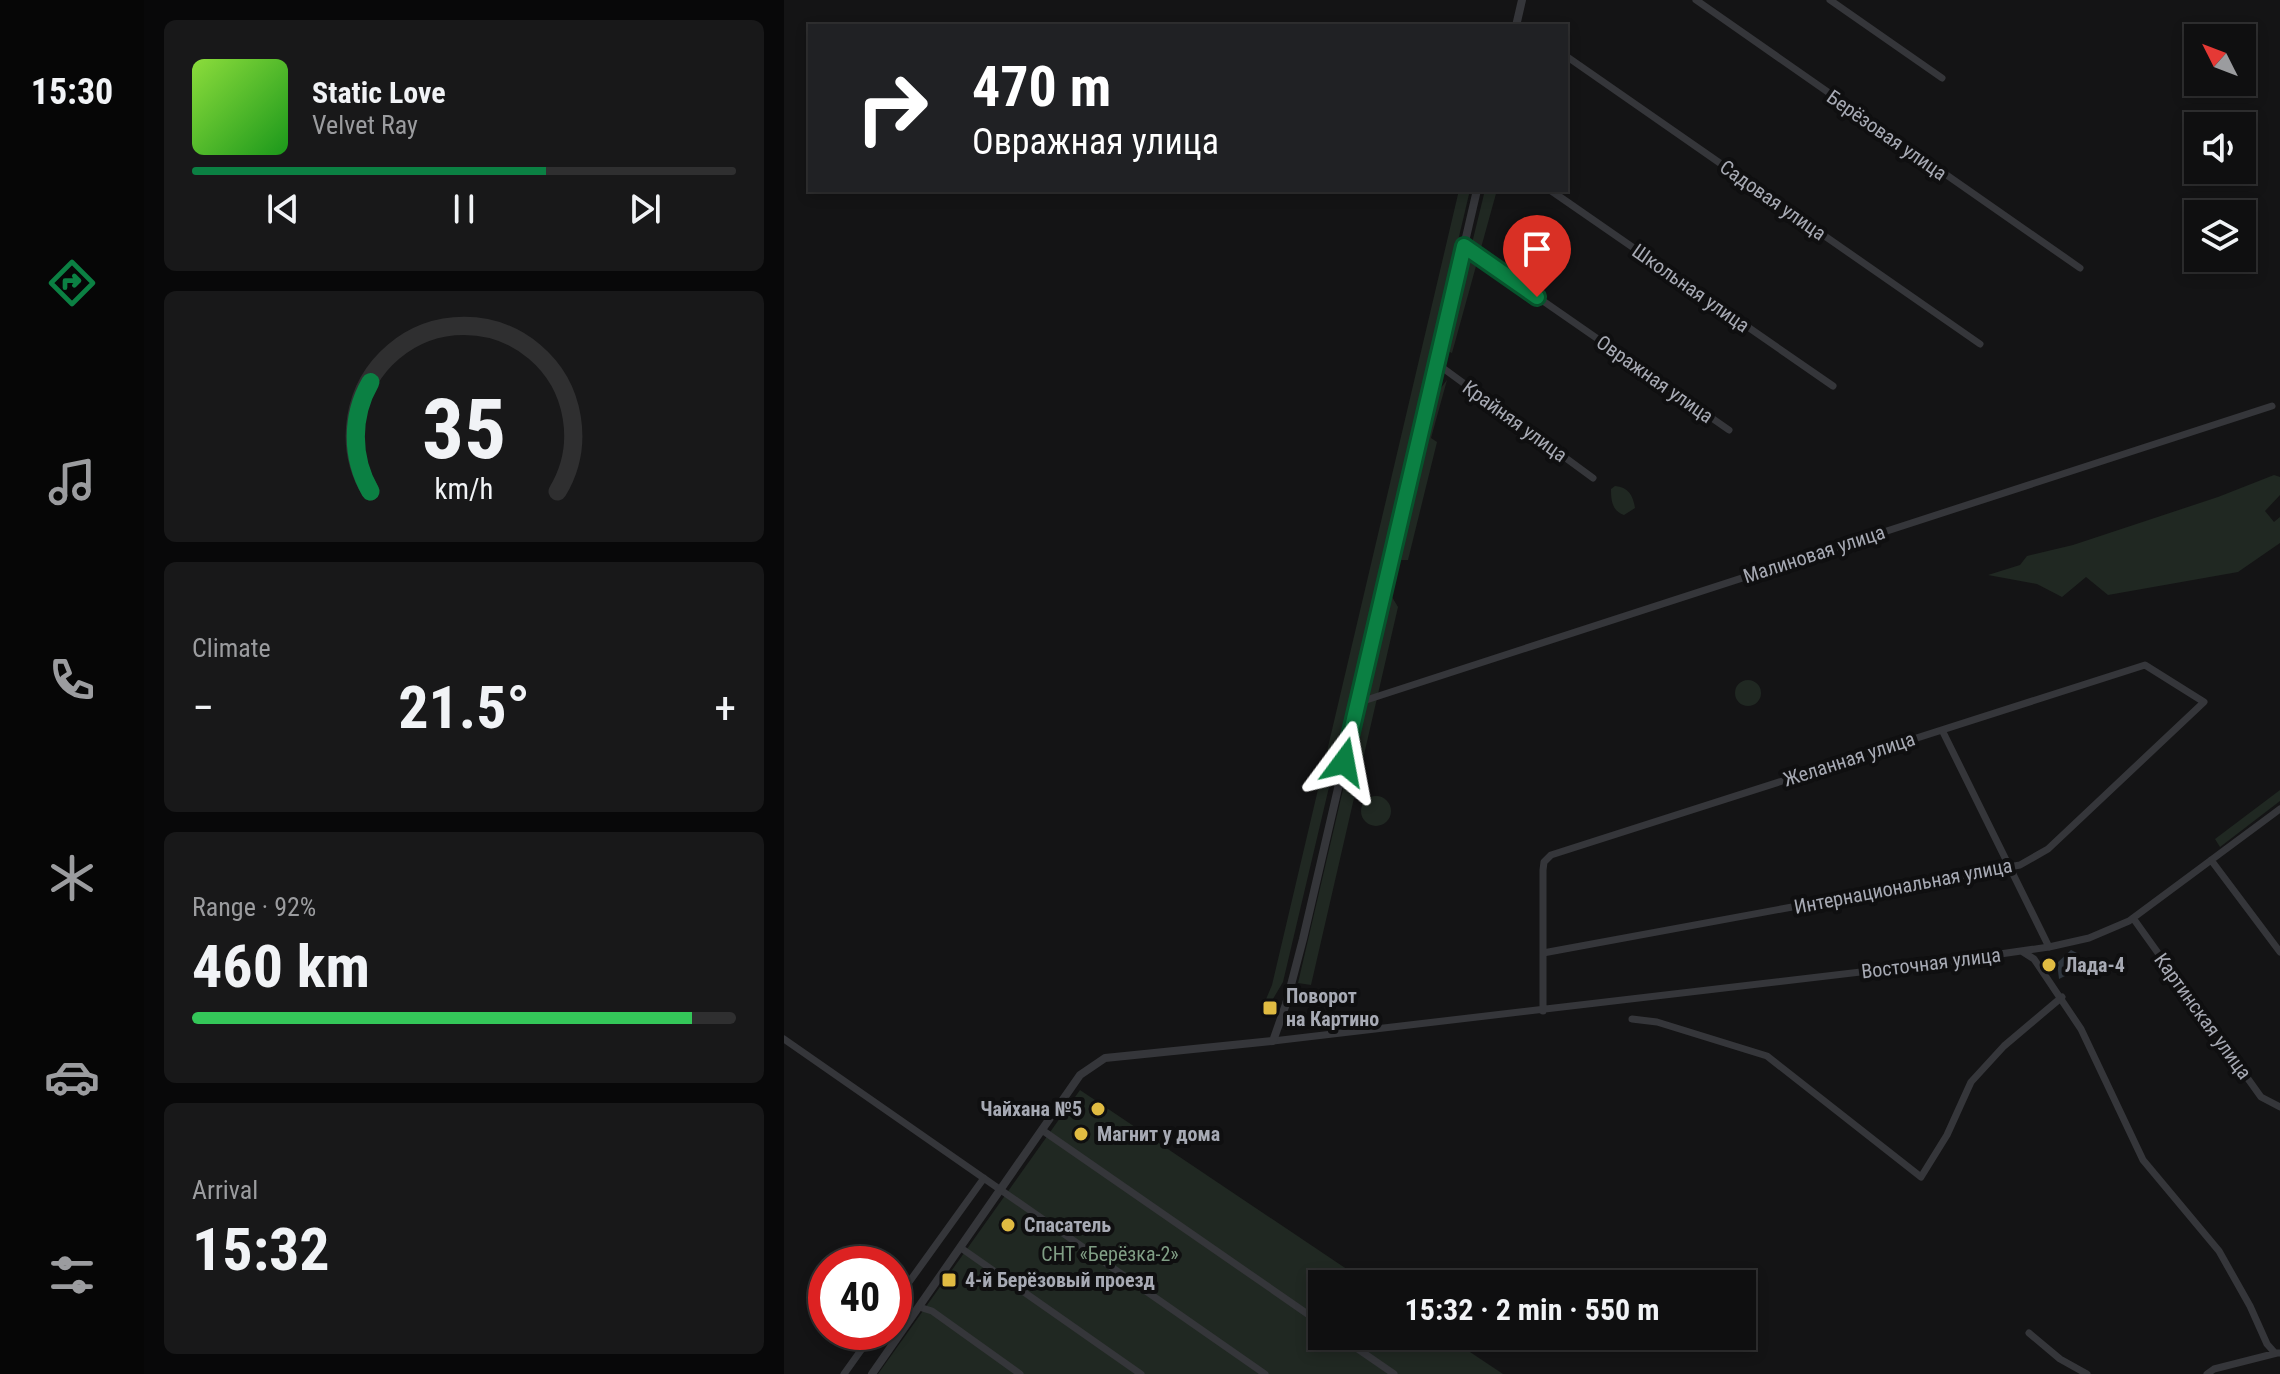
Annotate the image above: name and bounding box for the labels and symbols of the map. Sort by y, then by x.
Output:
north arrow [2184,24,2256,96]
street label: Берёзовая улица [1822,85,1952,185]
street label: Садовая улица [1715,155,1831,245]
pin [1503,215,1571,297]
street label: Школьная улица [1628,239,1754,337]
street label: Овражная улица [1592,330,1718,428]
street label: Крайняя улица [1458,375,1572,467]
street label: Малиновая улица [1740,520,1888,588]
position arrow [1302,720,1386,804]
street label: Желанная улица [1780,726,1918,792]
street label: Интернациональная улица [1792,853,2014,919]
street label: Восточная улица [1860,943,2002,983]
street label: Картинская улица [2149,948,2257,1084]
place label: Лада-4 [2065,953,2125,977]
marker: Лада-4 [2040,956,2058,974]
place label: Поворот на Картино [1286,984,1379,1031]
marker: Поворот на Картино [1261,999,1279,1017]
place label: Чайхана №5 [980,1097,1082,1121]
marker: Чайхана №5 [1089,1100,1107,1118]
place label: Магнит у дома [1097,1122,1220,1146]
marker: Магнит у дома [1072,1125,1090,1143]
place label: Спасатель [1024,1213,1111,1237]
marker: Спасатель [999,1216,1017,1234]
park label: СНТ «Берёзка-2» [1041,1242,1179,1266]
speed limit sign: 40 [808,1246,912,1350]
place label: 4-й Берёзовый проезд [965,1268,1155,1292]
marker: 4-й Берёзовый проезд [940,1271,958,1289]

